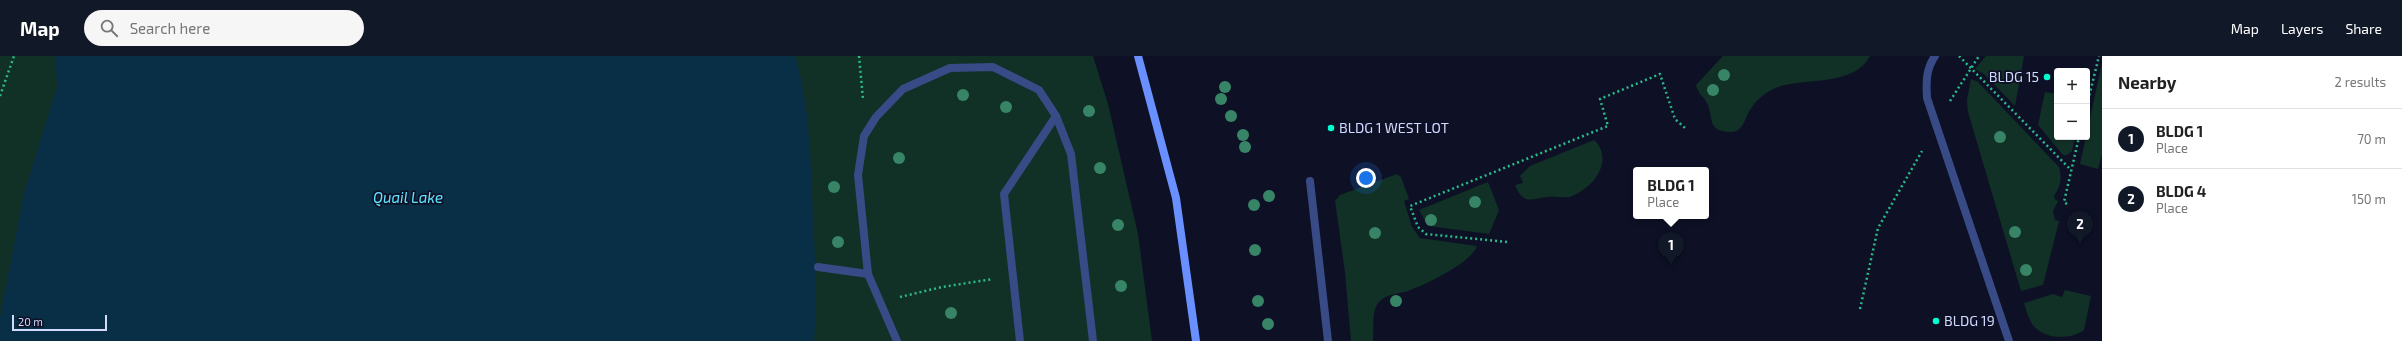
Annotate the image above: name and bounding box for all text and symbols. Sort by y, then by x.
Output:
search box [84,10,364,46]
text: Map [20,17,60,40]
icon: search [98,17,120,39]
text: Search here [130,19,210,37]
text: Map [2231,20,2259,37]
text: Layers [2281,20,2323,37]
text: Share [2345,20,2382,37]
place label: BLDG 15 [1989,68,2039,85]
map controls [2054,68,2090,140]
button: + [2054,68,2090,104]
marker: BLDG 15 [2042,72,2052,82]
text: Nearby [2118,72,2176,92]
text: 2 results [2334,74,2386,90]
button: − [2054,104,2090,140]
place label: BLDG 1 WEST LOT [1339,119,1449,136]
text: BLDG 1 [2156,122,2203,140]
marker: BLDG 1 WEST LOT [1326,123,1336,133]
text: 1 [2128,131,2134,147]
text: 70 m [2357,131,2386,147]
text: Place [2156,140,2188,156]
popup [1633,167,1709,219]
your location [1356,168,1376,188]
text: BLDG 1 [1647,176,1695,194]
text: BLDG 4 [2156,182,2206,200]
water label: Quail Lake [373,188,443,207]
text: 2 [2127,191,2135,207]
text: 150 m [2352,191,2386,207]
text: Place [1647,194,1679,210]
text: Place [2156,200,2188,216]
pin: 2 [2067,211,2093,244]
pin: 1 [1658,232,1684,265]
place label: BLDG 19 [1944,312,1995,329]
scale bar [12,313,107,332]
text: 20 m [18,315,43,328]
marker: BLDG 19 [1931,316,1941,326]

